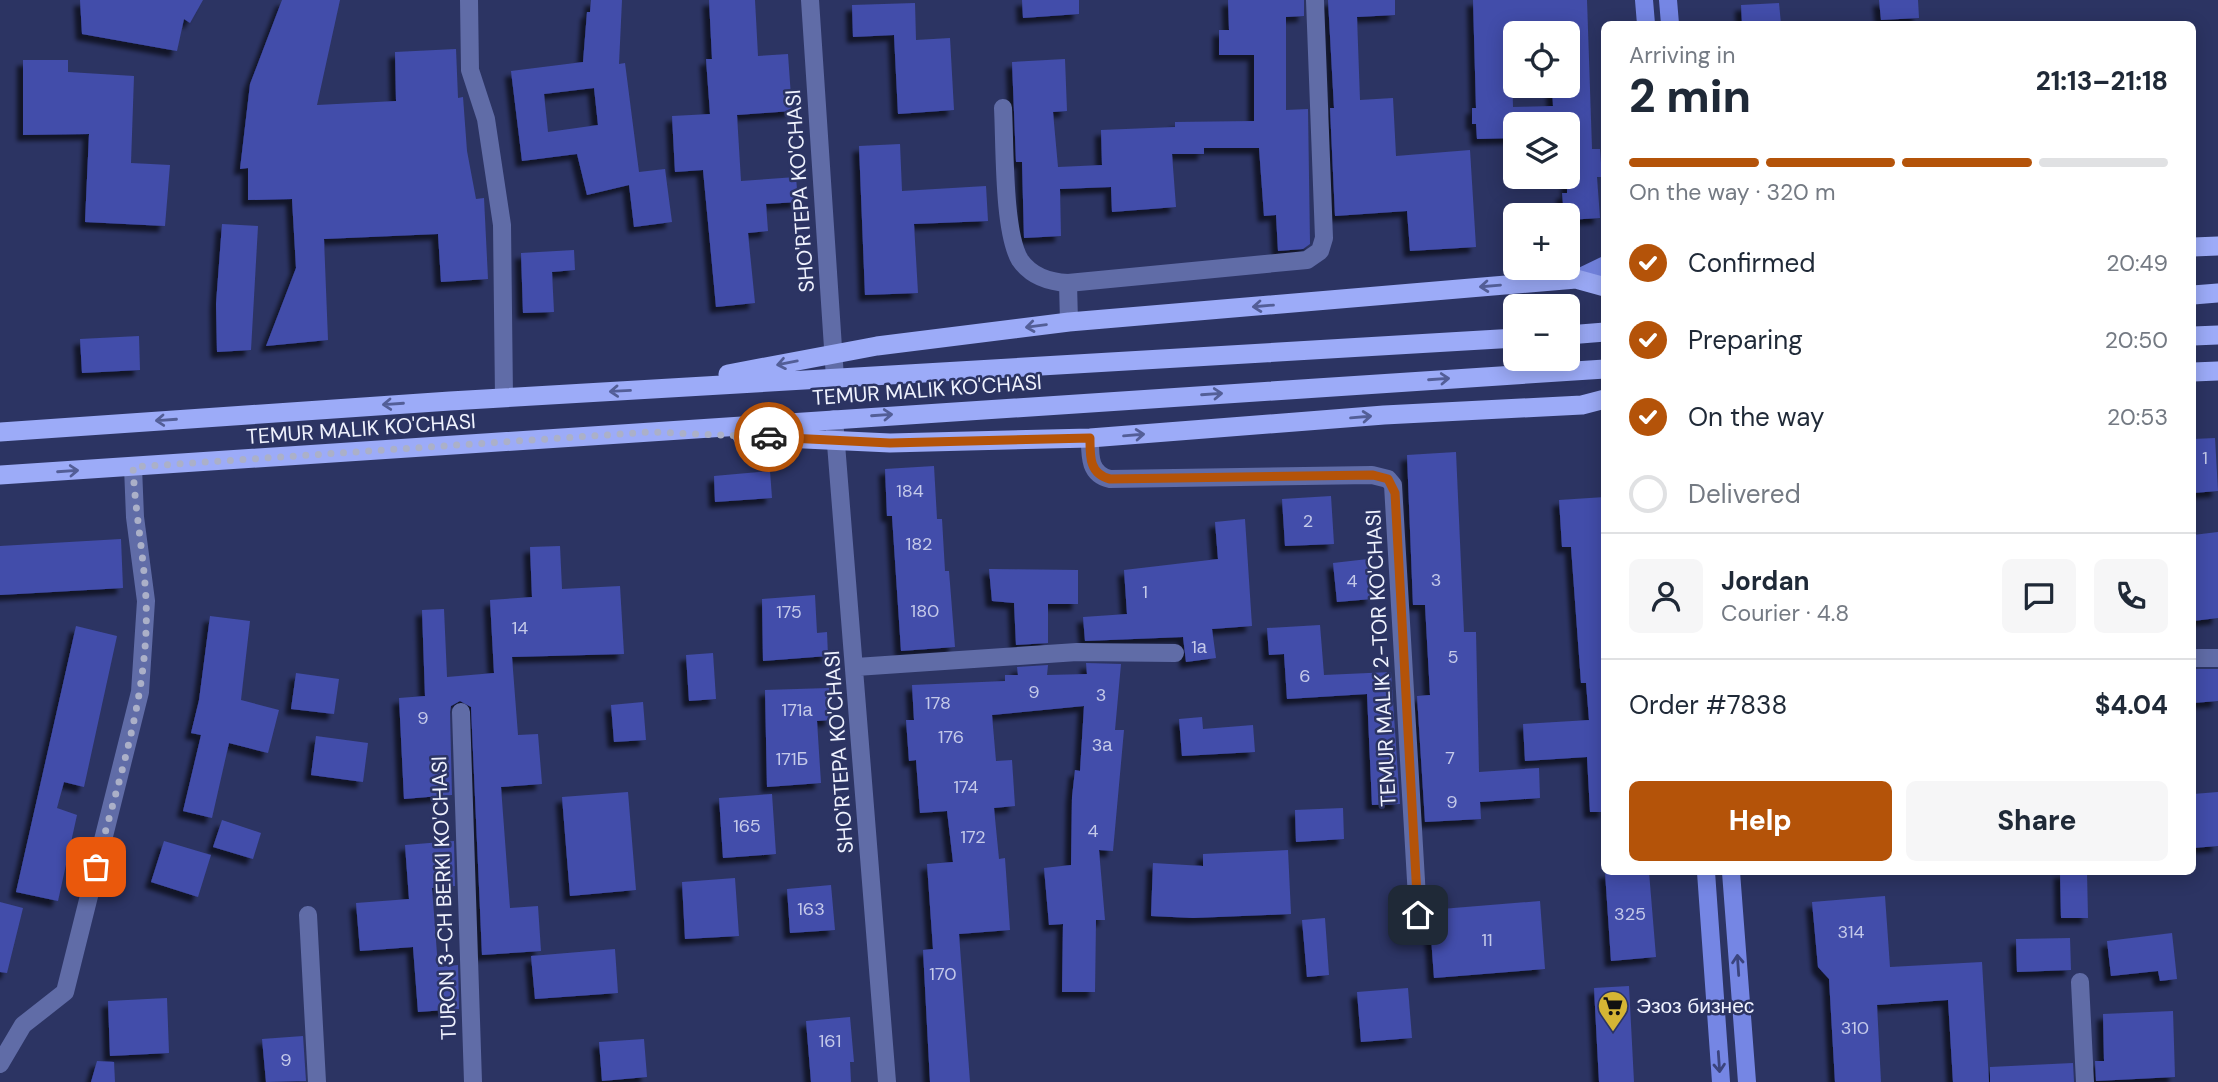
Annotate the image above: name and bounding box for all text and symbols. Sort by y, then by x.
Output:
map controls [1503,21,1580,371]
button: locate [1503,21,1580,98]
text: Arriving in [1629,40,1735,70]
text: 21:13–21:18 [2036,64,2168,98]
text: 2 min [1629,66,1751,126]
street label: SHO'RTEPA KO'CHASI [779,89,821,293]
button: layers [1503,112,1580,189]
text: On the way · 320 m [1629,177,1835,207]
button: + [1503,203,1580,280]
icon: check [1629,244,1667,282]
text: Confirmed [1688,246,1815,280]
text: 20:49 [2106,248,2168,278]
one-way arrow [1479,280,1501,293]
button: − [1503,294,1580,371]
one-way arrow [1252,299,1275,312]
one-way arrow [1026,320,1048,333]
icon: check [1629,321,1667,359]
text: Preparing [1688,323,1803,357]
text: 20:50 [2105,325,2168,355]
one-way arrow [776,356,799,370]
street label: TEMUR MALIK KO'CHASI [811,368,1043,412]
one-way arrow [1428,373,1451,386]
one-way arrow [609,384,632,397]
one-way arrow [1201,387,1223,400]
one-way arrow [382,398,405,411]
icon: check [1629,398,1667,436]
text: On the way [1688,400,1824,434]
courier [734,402,804,472]
text: 20:53 [2107,402,2168,432]
street label: TEMUR MALIK KO'CHASI [245,407,477,451]
one-way arrow [870,409,893,422]
one-way arrow [1349,410,1372,423]
one-way arrow [156,414,178,427]
icon: car [750,418,788,456]
one-way arrow [1122,428,1145,441]
house number: 1 [2202,446,2208,470]
one-way arrow [56,464,79,477]
text: Delivered [1688,477,1801,511]
house number: 184 [896,479,924,503]
house number: 2 [1303,509,1313,533]
street label: TEMUR MALIK 2-TOR KO'CHASI [1359,509,1403,807]
house number: 182 [906,532,932,556]
button: person [1629,559,1703,633]
button: chat [2002,559,2076,633]
button: phone [2094,559,2168,633]
text: Jordan [1721,564,1810,598]
house number: 3 [1431,568,1441,592]
house number: 4 [1347,569,1358,593]
house number: 1 [1142,580,1148,604]
text: Courier · 4.8 [1721,598,1849,628]
house number: 180 [911,599,939,623]
house number: 175 [776,600,802,624]
house number: 14 [512,616,528,640]
house number: 1а [1191,635,1208,659]
house number: 5 [1448,645,1458,669]
street label: SHO'RTEPA KO'CHASI [818,650,860,854]
house number: 6 [1299,664,1311,688]
house number: 9 [1028,680,1040,704]
house number: 3 [1096,683,1106,707]
text: Order #7838 [1629,688,1787,722]
text: $4.04 [2095,688,2168,722]
house number: 178 [925,691,951,715]
house number: 171а [782,698,813,722]
house number: 9 [417,706,429,730]
house number: 176 [938,725,964,749]
house number: 3а [1092,733,1113,757]
house number: 7 [1445,746,1455,770]
house number: 171Б [776,747,808,771]
street label: TURON 3-CH BERKI KO'CHASI [425,755,463,1041]
house number: 174 [953,775,979,799]
button: Help [1629,781,1892,861]
button: Share [1906,781,2168,861]
house number: 9 [1446,790,1458,814]
house number: 165 [733,814,761,838]
house number: 4 [1088,819,1099,843]
house number: 172 [960,825,986,849]
pin [66,837,126,897]
icon: bag [77,848,115,886]
pin [1388,885,1448,945]
icon: home [1399,896,1437,934]
house number: 163 [797,897,825,921]
house number: 325 [1614,902,1646,926]
house number: 314 [1838,920,1865,944]
house number: 11 [1481,928,1493,952]
one-way arrow [1731,954,1744,977]
house number: 170 [929,962,957,986]
supermarket icon: Эзоз бизнес [1596,989,1630,1033]
place label: Эзоз бизнес [1636,992,1754,1020]
house number: 310 [1841,1016,1869,1040]
house number: 161 [819,1029,841,1053]
house number: 9 [280,1048,292,1072]
one-way arrow [1713,1050,1726,1073]

